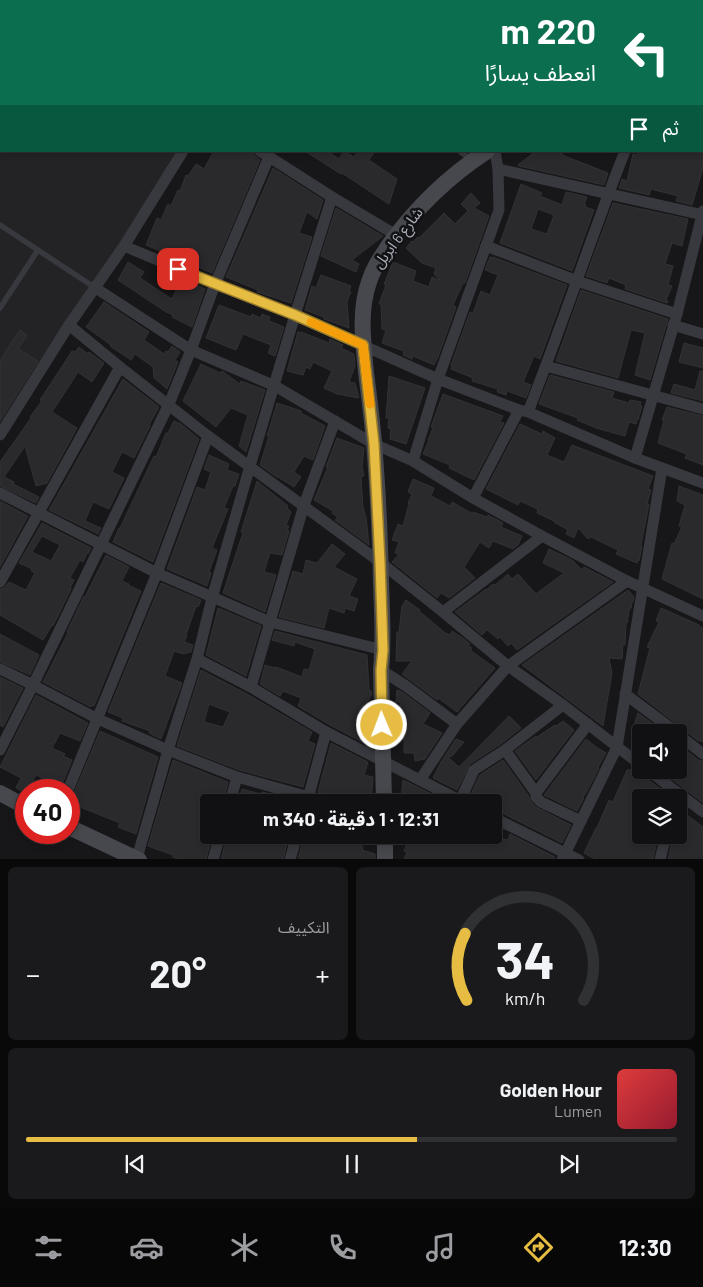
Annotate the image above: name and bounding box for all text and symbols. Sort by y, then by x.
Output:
text: 220 m [501,9,596,51]
icon: left [614,20,679,85]
text: انعطف يسارًا [485,59,596,85]
icon: arrive [625,115,653,143]
text: ثم [663,116,679,139]
street label: شارع 6 ابريل [368,203,429,274]
pin [157,248,199,290]
icon: arrive [164,255,192,283]
position arrow [355,698,407,750]
map controls [632,724,687,844]
button: sound [632,724,687,779]
speed limit sign: 40 [15,779,80,844]
button: layers [632,789,687,844]
text: 12:31 · 1 دقيقة · 340 m [263,807,439,830]
text: التكييف [278,917,330,936]
text: 34 [495,927,555,989]
text: 20° [149,950,206,996]
text: − [26,957,40,991]
text: + [315,957,329,991]
text: km/h [505,987,545,1009]
text: Golden Hour [500,1078,602,1101]
text: Lumen [554,1101,602,1120]
icon: previous [121,1150,149,1178]
icon: pause [338,1150,366,1178]
icon: next [555,1150,583,1178]
icon: filters [31,1230,66,1265]
icon: car [129,1230,164,1265]
icon: climate [227,1230,262,1265]
icon: phone [325,1230,360,1265]
icon: music [423,1230,458,1265]
icon: directions [521,1230,556,1265]
text: 12:30 [619,1234,672,1260]

